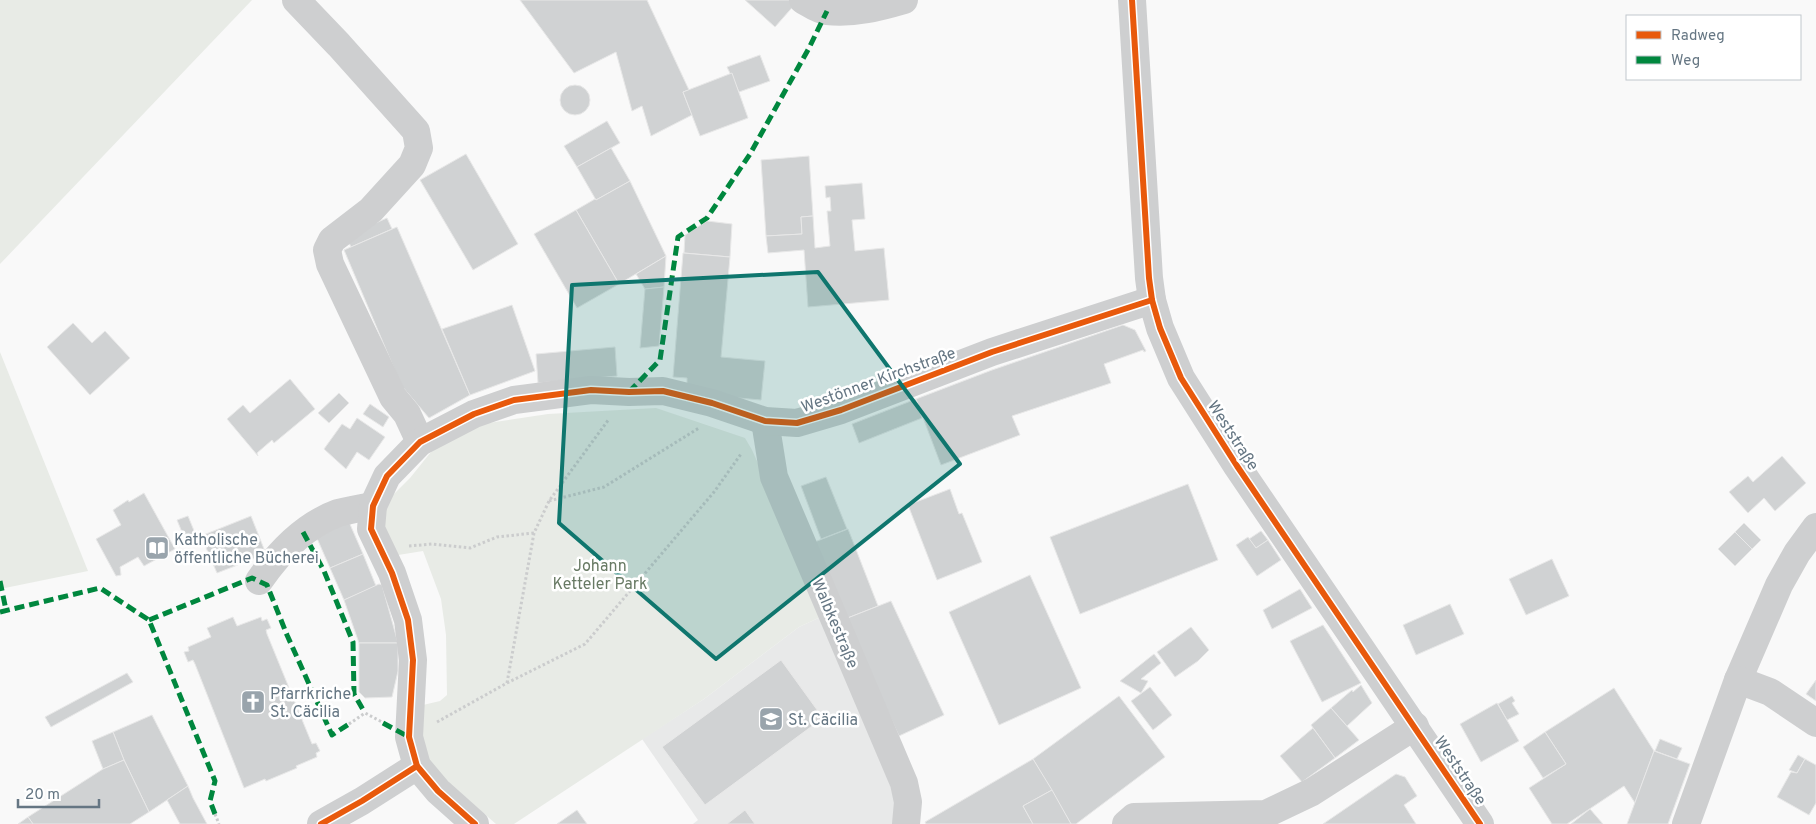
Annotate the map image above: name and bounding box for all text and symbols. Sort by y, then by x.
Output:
legend [1626,15,1801,80]
text: Radweg [1671,27,1725,46]
text: Weg [1671,52,1700,71]
street label: Westönner Kirchstraße [799,344,959,418]
street label: Weststraße [1202,397,1262,475]
place label: Katholische öffentliche Bücherei [174,531,319,569]
library icon: Katholische öffentliche Bücherei [144,535,170,561]
park label: Johann Ketteler Park [553,557,647,595]
street label: Walbkestraße [806,576,862,672]
place label: Pfarrkriche St. Cäcilia [270,685,351,723]
church icon: Pfarrkriche St. Cäcilia [240,689,266,715]
school or university icon: St. Cäcilia [758,706,784,732]
place label: St. Cäcilia [788,711,858,731]
street label: Weststraße [1429,733,1490,810]
scale bar [18,776,99,808]
text: 20 m [25,786,60,805]

